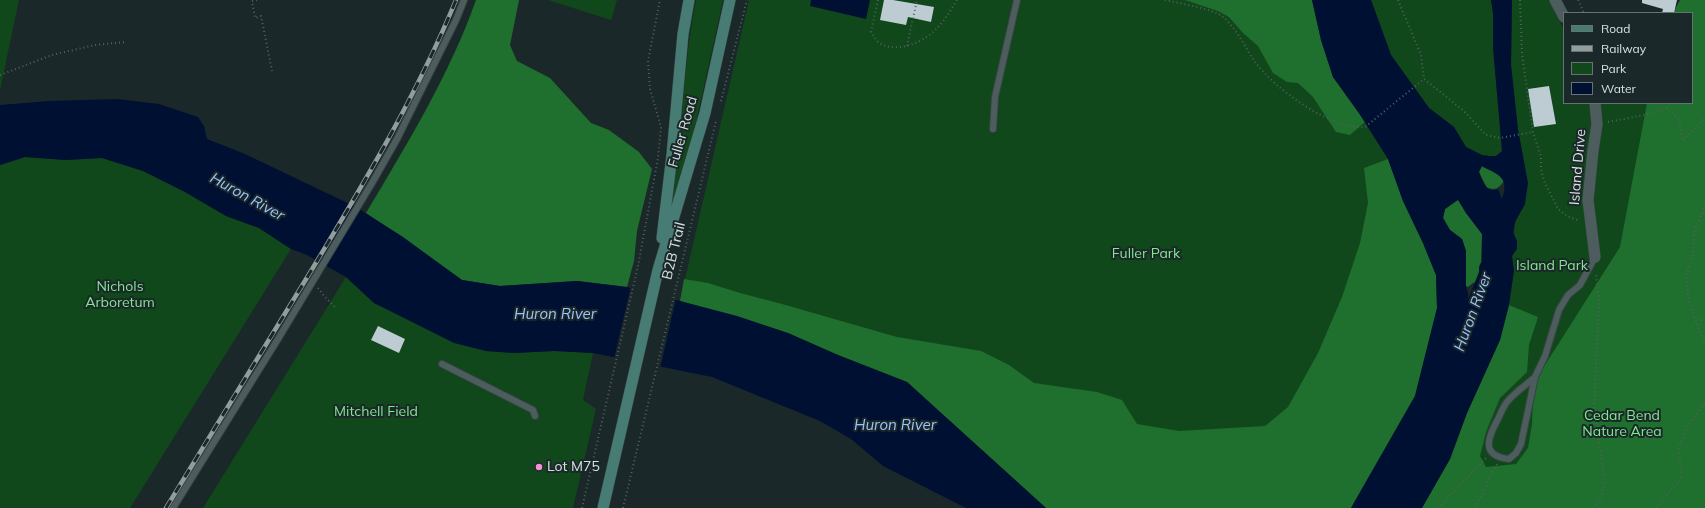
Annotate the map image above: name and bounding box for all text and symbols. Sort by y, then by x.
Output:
legend [1563,12,1693,104]
text: Road [1601,21,1630,36]
text: Railway [1601,41,1646,56]
text: Park [1601,61,1626,76]
text: Water [1601,81,1636,96]
street label: Fuller Road [665,95,701,169]
street label: Island Drive [1566,128,1590,206]
water label: Huron River [207,169,287,225]
street label: B2B Trail [659,221,689,281]
park label: Fuller Park [1112,246,1180,262]
park label: Island Park [1516,258,1588,274]
water label: Huron River [1450,270,1496,354]
park label: Nichols Arboretum [85,279,155,312]
water label: Huron River [514,305,596,323]
park label: Mitchell Field [334,404,418,420]
park label: Cedar Bend Nature Area [1582,408,1662,440]
water label: Huron River [854,416,936,434]
place label: Lot M75 [547,459,600,475]
marker: Lot M75 [534,462,544,472]

